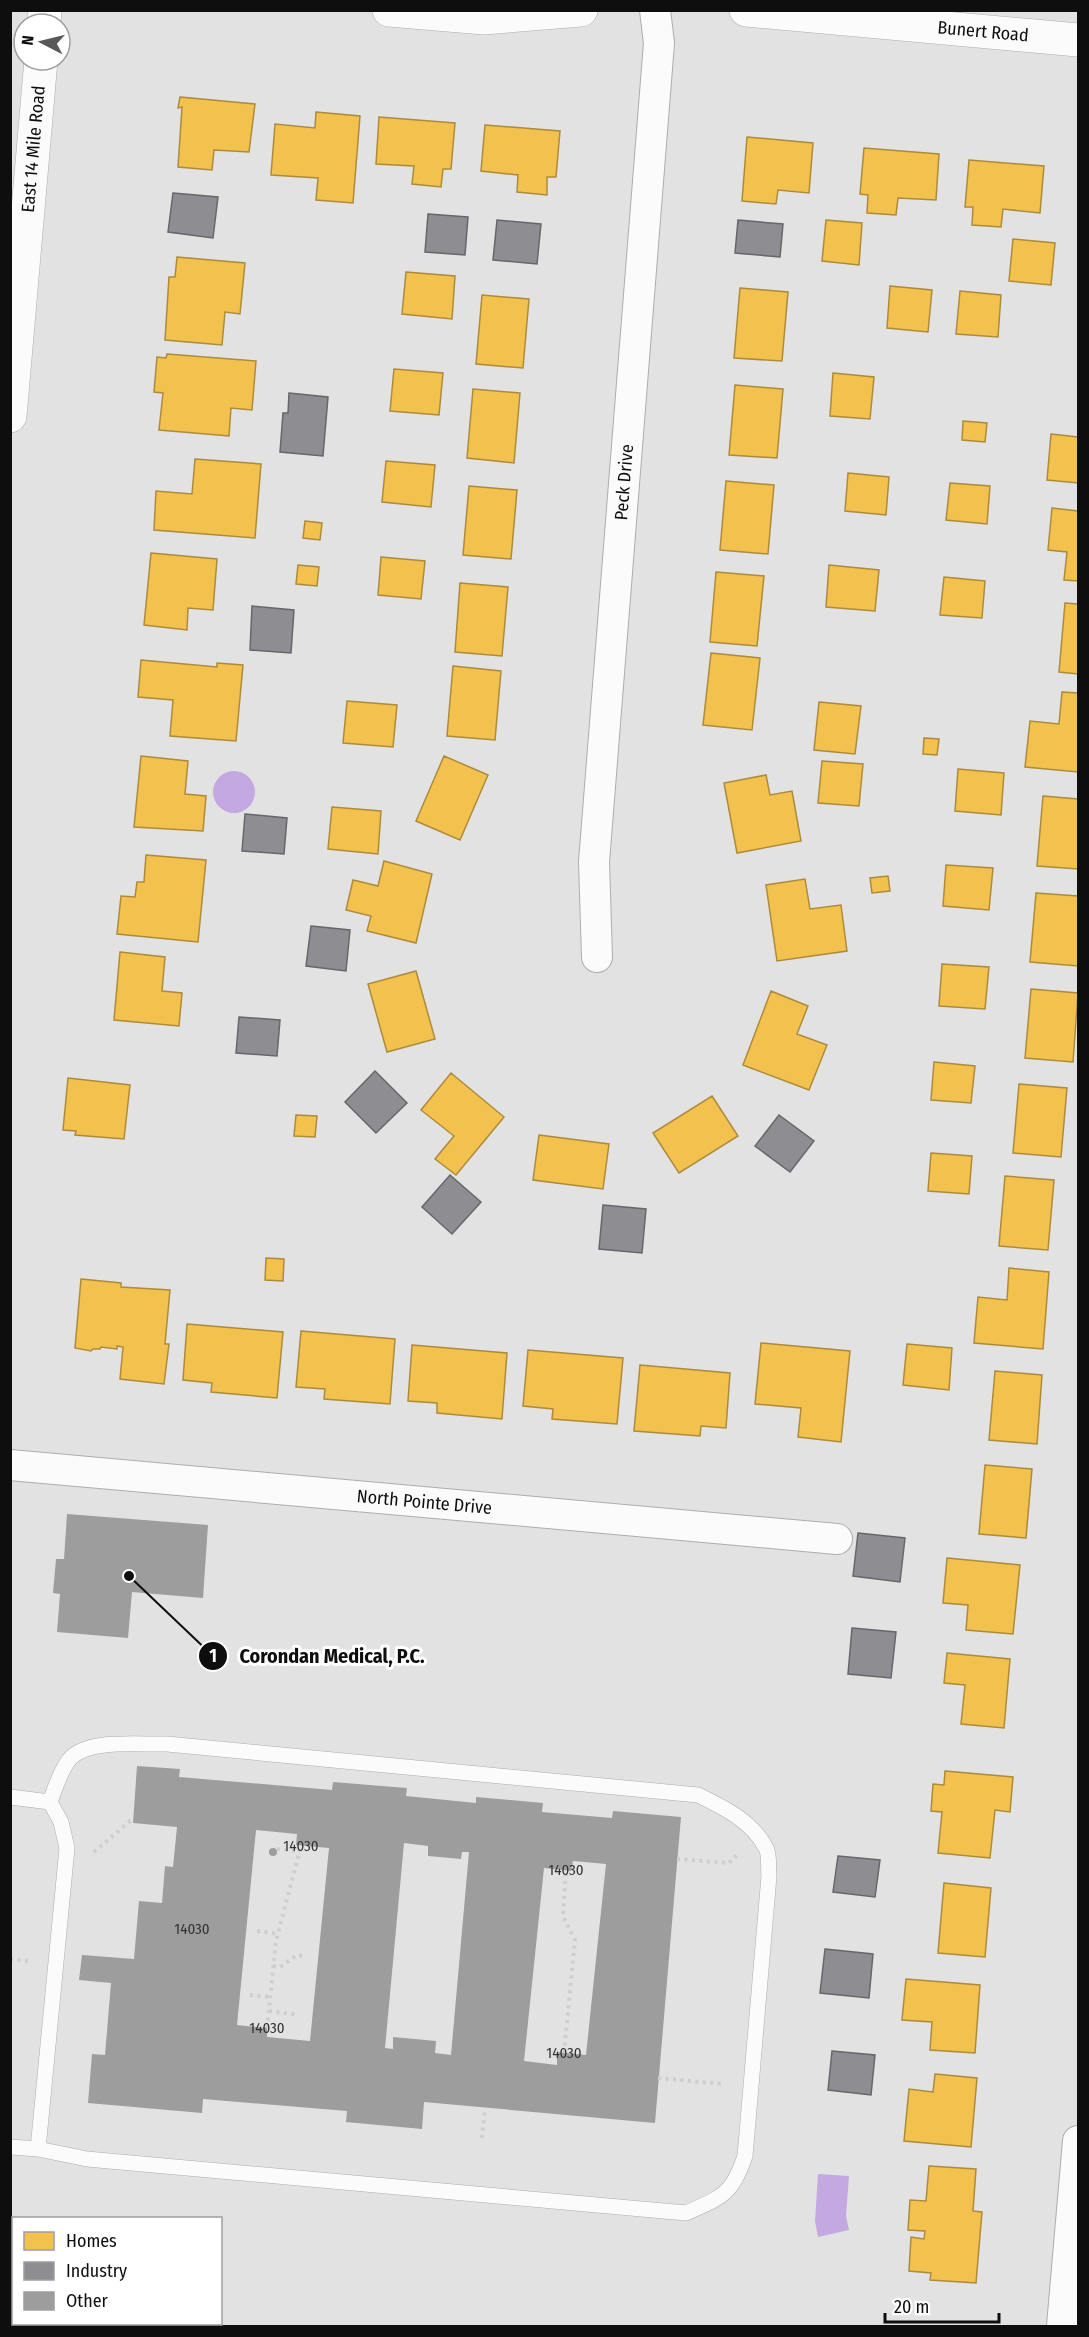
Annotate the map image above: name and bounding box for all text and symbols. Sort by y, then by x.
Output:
north arrow [12,12,72,72]
street label: Bunert Road [937,16,1030,46]
text: N [18,34,38,46]
street label: East 14 Mile Road [17,85,50,213]
street label: Peck Drive [610,443,638,521]
street label: North Pointe Drive [356,1485,493,1519]
callout: Corondan Medical, P.C. [198,1637,437,1675]
text: Corondan Medical, P.C. [239,1644,425,1668]
text: 1 [209,1645,217,1667]
house number: 14030 [283,1837,319,1855]
house number: 14030 [548,1861,584,1879]
house number: 14030 [174,1920,210,1938]
house number: 14030 [249,2019,285,2037]
house number: 14030 [546,2044,582,2062]
legend [12,2217,222,2325]
text: Homes [66,2230,117,2252]
text: Industry [66,2260,127,2282]
scale bar [885,2286,999,2324]
text: Other [66,2290,109,2312]
text: 20 m [894,2296,929,2318]

